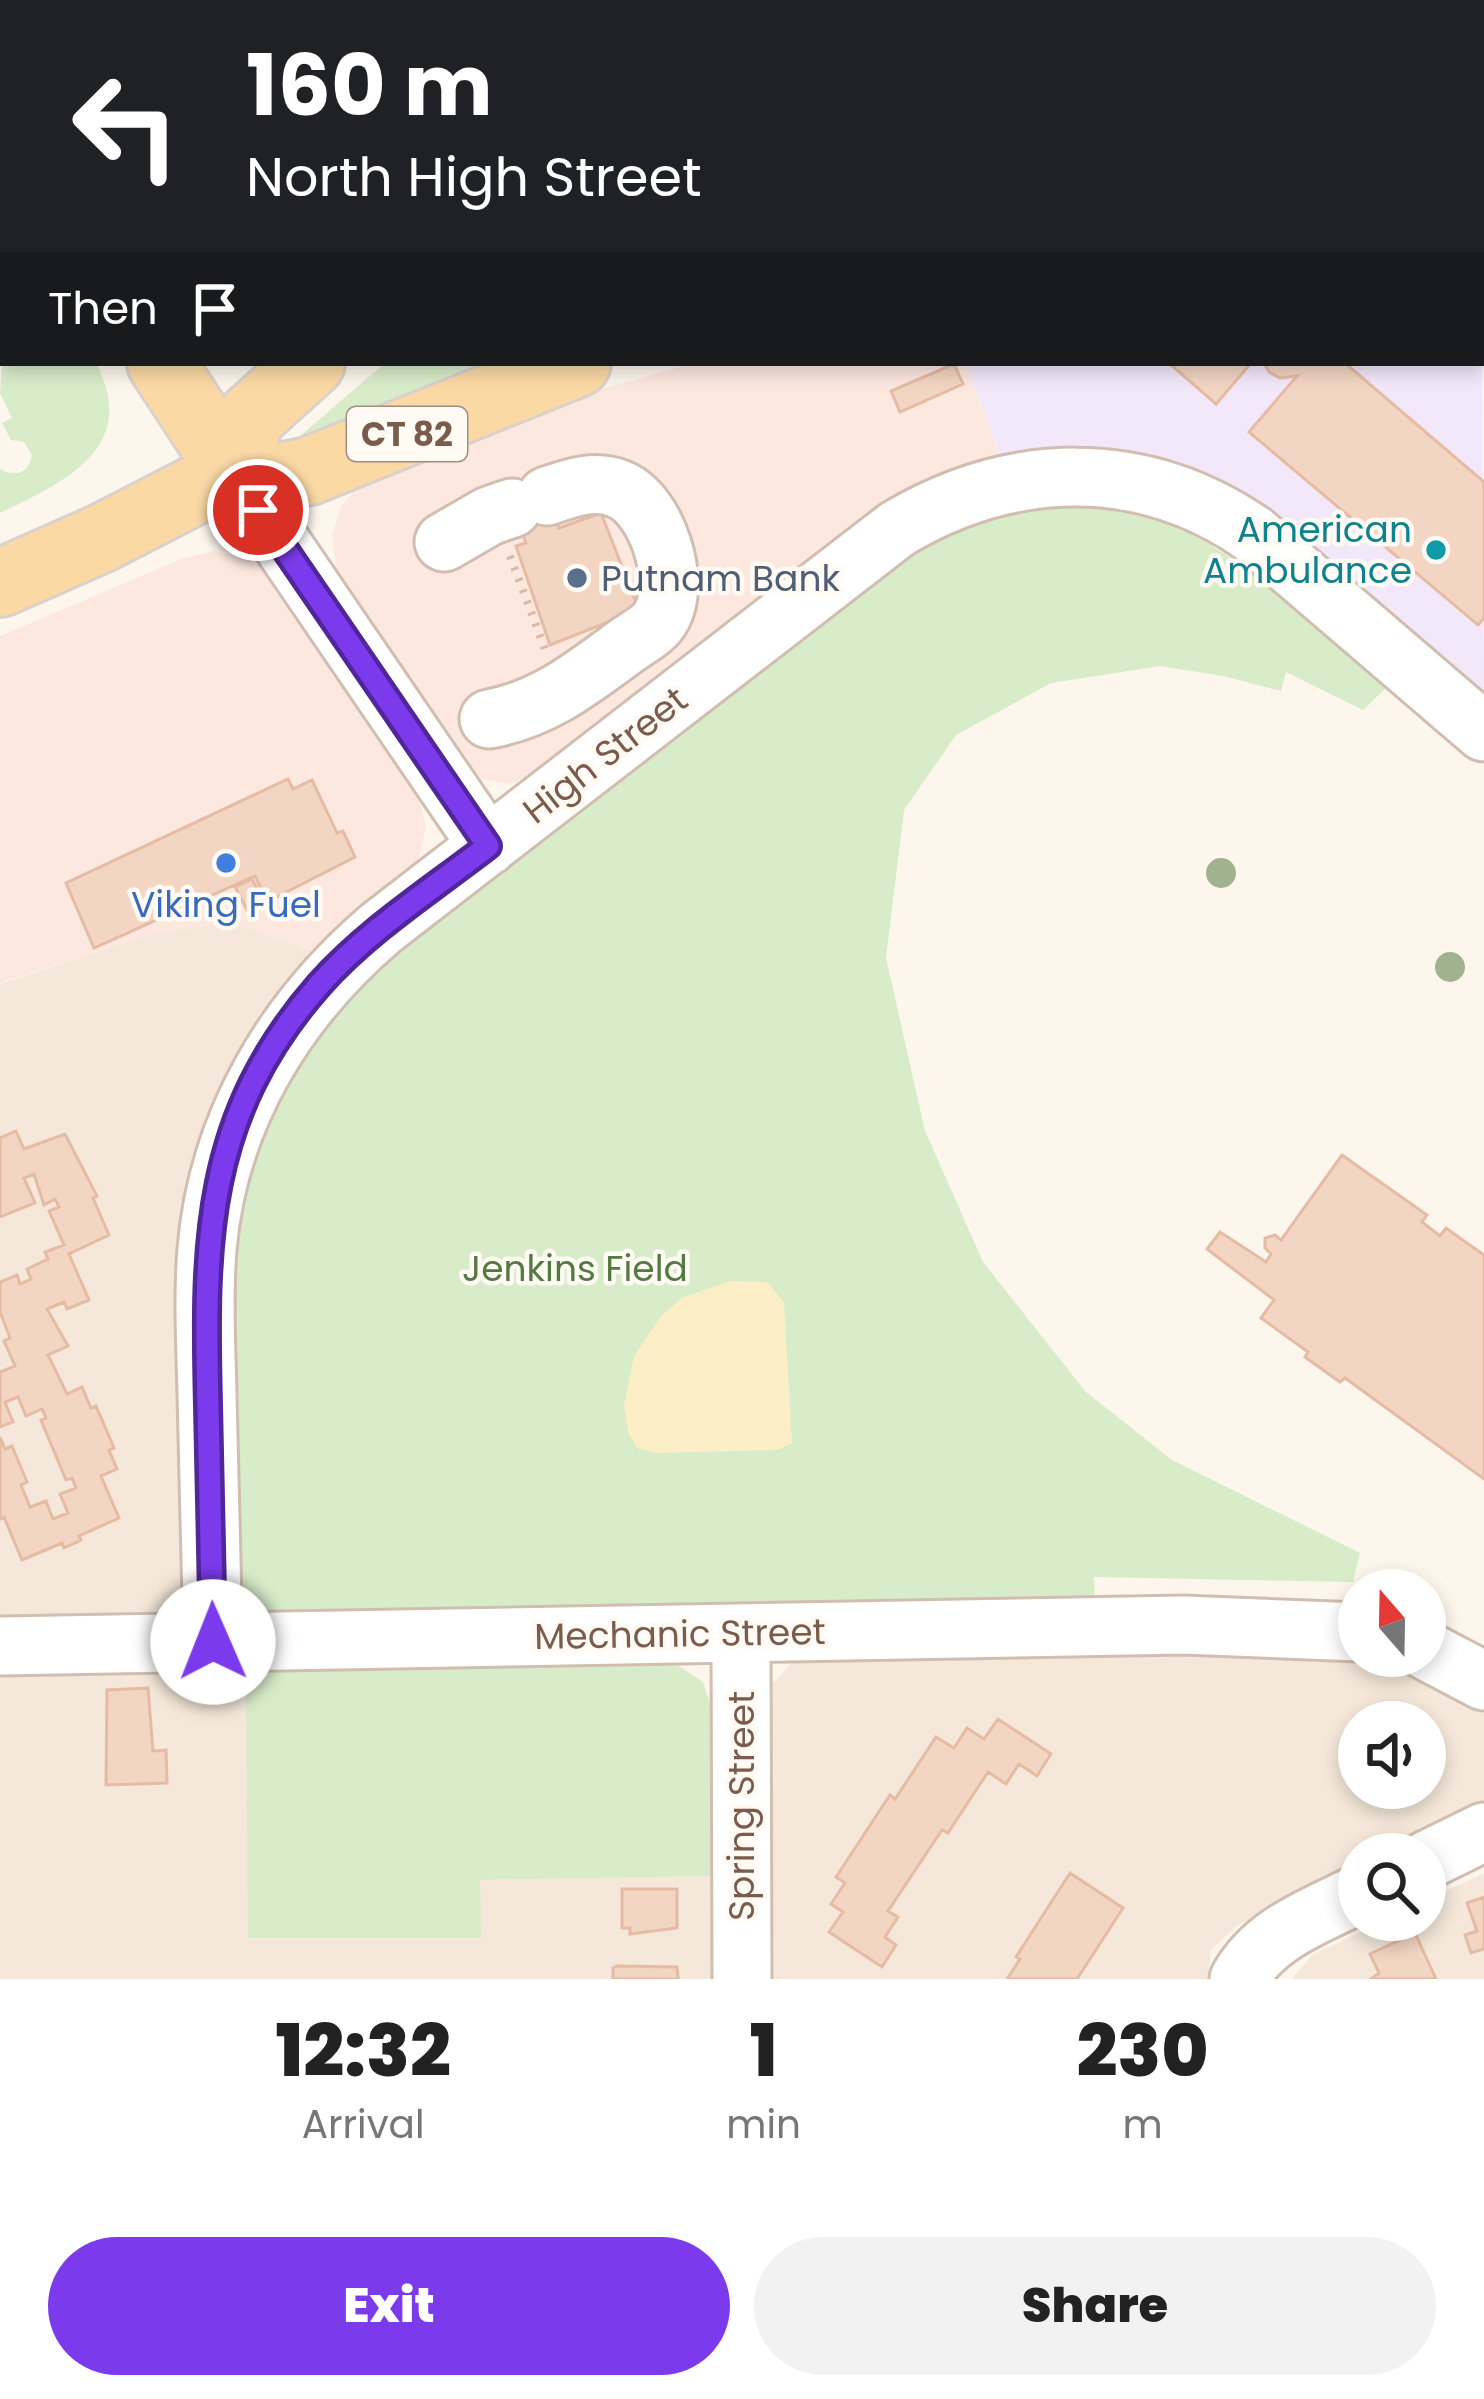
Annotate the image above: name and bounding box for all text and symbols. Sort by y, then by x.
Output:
text: 160 m [246,27,493,144]
icon: left [48,48,204,204]
text: North High Street [246,139,702,215]
icon: arrive [182,276,248,342]
text: Then [48,277,158,340]
road number: CT 82 [347,407,467,461]
pin [207,459,309,561]
icon: arrive [225,477,291,543]
place label: American Ambulance [1203,504,1412,596]
marker: American Ambulance [1423,537,1449,563]
place label: Putnam Bank [601,553,841,604]
marker: Putnam Bank [564,565,590,591]
street label: High Street [512,675,698,835]
marker: Viking Fuel [213,850,239,876]
place label: Viking Fuel [131,879,321,930]
park label: Jenkins Field [462,1243,688,1294]
north arrow [1338,1569,1446,1677]
map controls [1338,1569,1446,1941]
position arrow [150,1579,276,1705]
street label: Mechanic Street [534,1606,826,1662]
street label: Spring Street [716,1691,767,1921]
button: sound [1338,1701,1446,1809]
button: search [1338,1833,1446,1941]
text: 12:32 [275,2000,451,2101]
text: 1 [750,2000,778,2101]
text: 230 [1076,2000,1209,2101]
text: Arrival [302,2097,425,2152]
text: min [726,2097,801,2152]
text: m [1122,2097,1163,2152]
button: Exit [48,2237,730,2375]
button: Share [754,2237,1436,2375]

